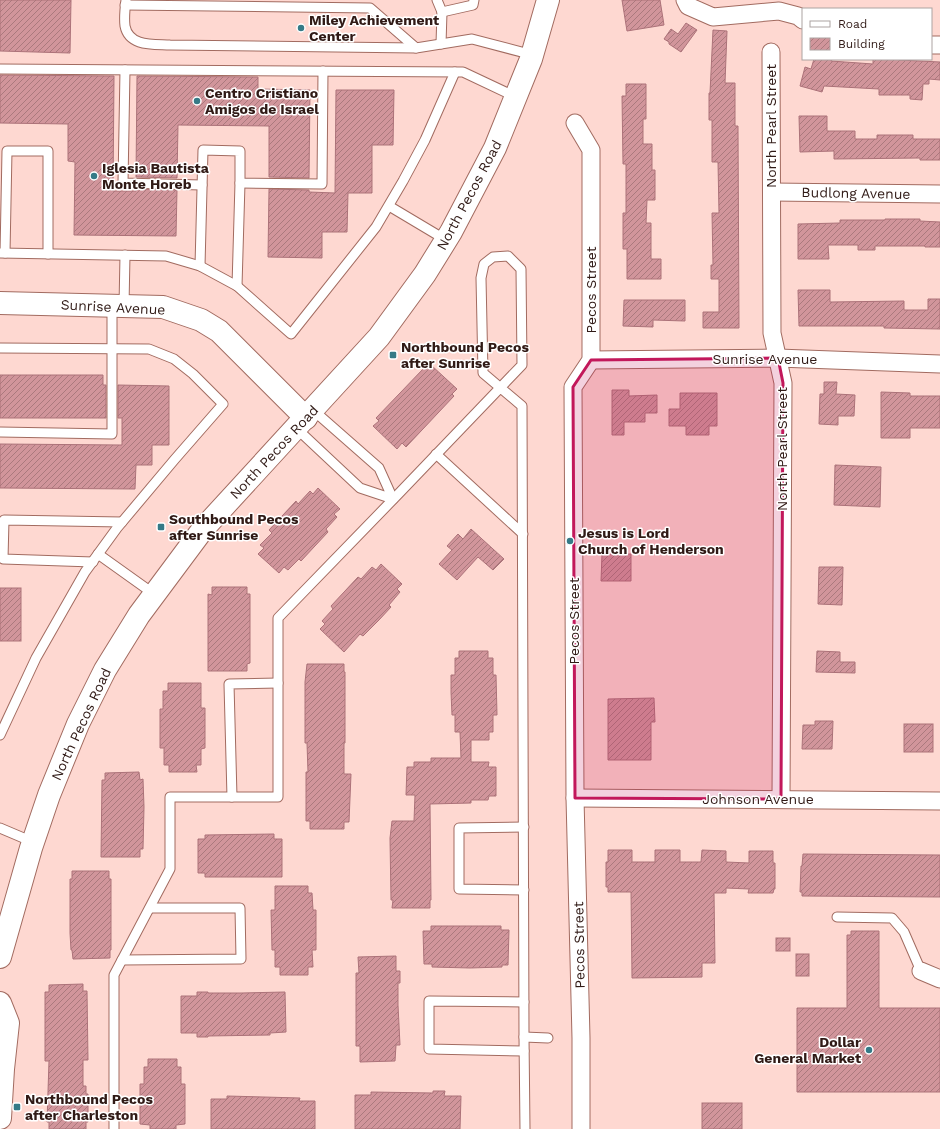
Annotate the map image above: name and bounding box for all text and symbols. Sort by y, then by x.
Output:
legend [802,8,932,60]
place label: Miley Achievement Center [309,12,439,44]
text: Road [838,17,867,31]
marker: Miley Achievement Center [296,23,306,33]
text: Building [838,37,885,51]
street label: North Pearl Street [763,64,779,188]
place label: Centro Cristiano Amigos de Israel [205,85,319,117]
marker: Centro Cristiano Amigos de Israel [192,96,202,106]
street label: North Pecos Road [433,137,505,253]
place label: Iglesia Bautista Monte Horeb [102,160,210,192]
marker: Iglesia Bautista Monte Horeb [89,171,99,181]
street label: Budlong Avenue [801,184,911,202]
street label: Pecos Street [583,246,599,334]
street label: Sunrise Avenue [60,296,166,318]
place label: Northbound Pecos after Sunrise [401,339,529,371]
marker: Northbound Pecos after Sunrise [388,350,398,360]
street label: Sunrise Avenue [713,351,817,367]
street label: North Pearl Street [774,387,790,511]
street label: North Pecos Road [226,402,322,502]
place label: Southbound Pecos after Sunrise [169,511,299,543]
marker: Southbound Pecos after Sunrise [156,522,166,532]
place label: Jesus is Lord Church of Henderson [578,525,724,557]
marker: Jesus is Lord Church of Henderson [565,536,575,546]
street label: Pecos Street [566,577,582,665]
street label: North Pecos Road [48,665,114,783]
street label: Johnson Avenue [702,791,814,807]
street label: Pecos Street [570,901,588,989]
place label: Dollar General Market [754,1034,861,1066]
marker: Dollar General Market [864,1045,874,1055]
place label: Northbound Pecos after Charleston [25,1091,153,1123]
marker: Northbound Pecos after Charleston [12,1102,22,1112]

